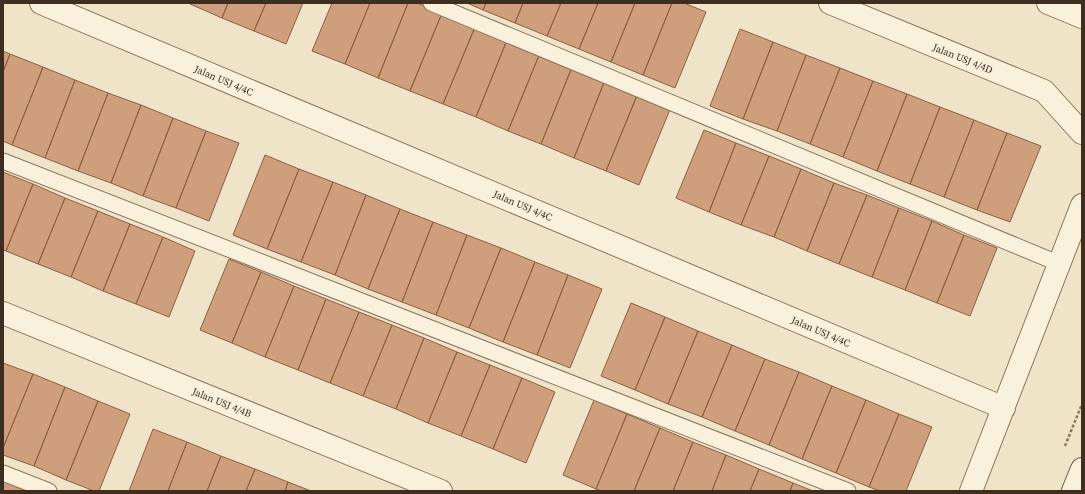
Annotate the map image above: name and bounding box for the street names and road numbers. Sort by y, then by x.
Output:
street label: Jalan USJ 4/4D [930,40,995,76]
street label: Jalan USJ 4/4C [192,62,255,99]
street label: Jalan USJ 4/4C [491,187,554,224]
street label: Jalan USJ 4/4C [789,313,852,350]
street label: Jalan USJ 4/4B [189,384,253,420]

